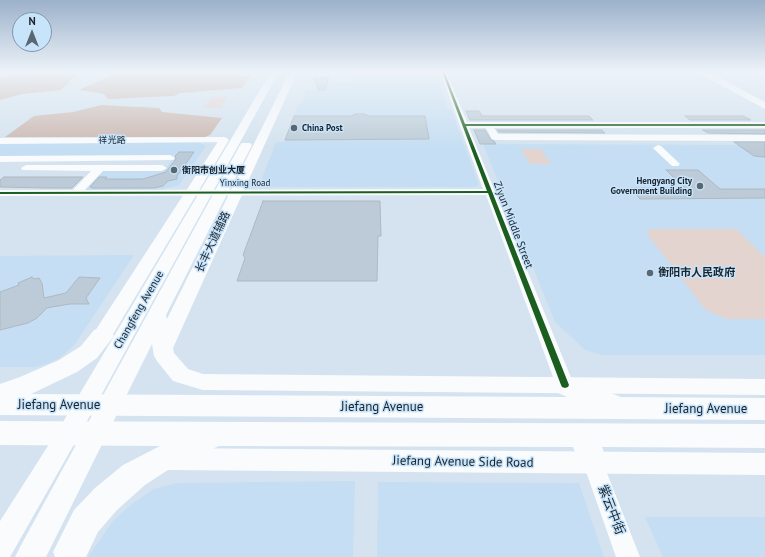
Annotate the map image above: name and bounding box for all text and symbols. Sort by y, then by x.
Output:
north arrow [12,12,52,52]
text: N [28,14,36,28]
marker: China Post [289,123,299,133]
place label: China Post [302,123,343,133]
street label: 祥光路 [99,135,125,145]
marker: 衡阳市创业大厦 [169,165,179,175]
place label: 衡阳市创业大厦 [182,165,245,175]
place label: Hengyang City Government Building [611,176,692,197]
street label: Yinxing Road [220,178,270,188]
street label: Ziyun Middle Street [490,180,536,270]
marker: Hengyang City Government Building [695,181,705,191]
street label: 长丰大道辅路 [193,209,233,275]
place label: 衡阳市人民政府 [658,266,735,280]
marker: 衡阳市人民政府 [645,268,655,278]
street label: Changfeng Avenue [111,269,167,351]
street label: Jiefang Avenue [18,397,100,413]
street label: Jiefang Avenue [341,399,423,415]
street label: Jiefang Avenue [665,401,747,417]
street label: Jiefang Avenue Side Road [392,453,534,471]
street label: 紫云中街 [594,483,628,537]

